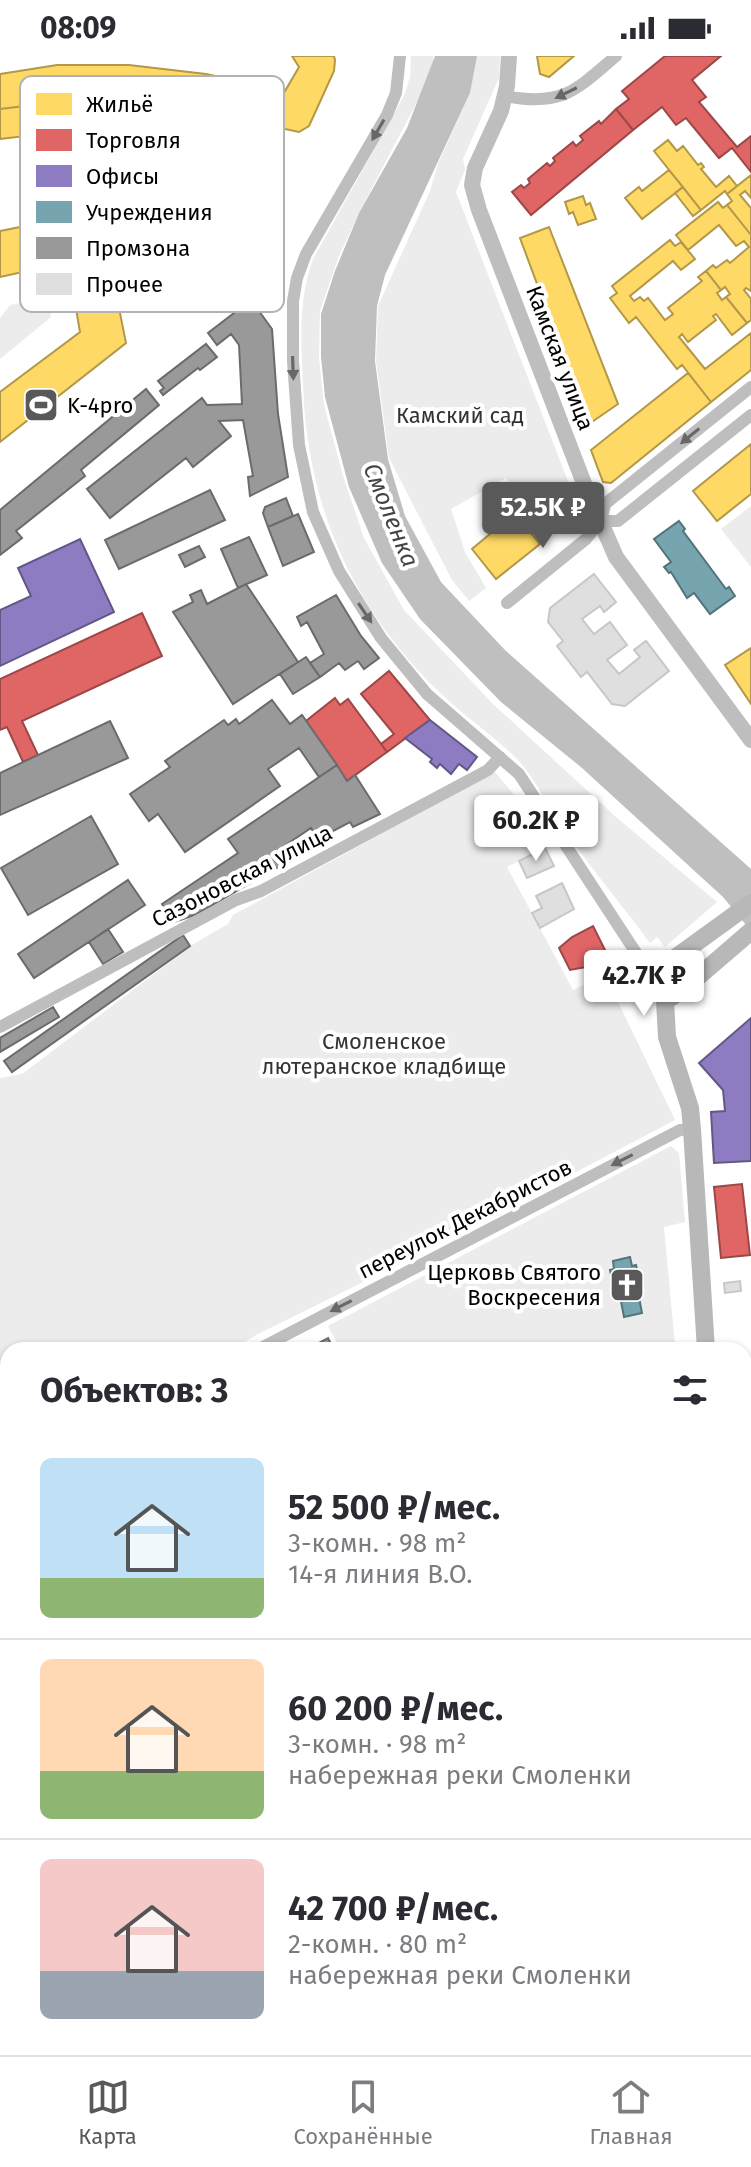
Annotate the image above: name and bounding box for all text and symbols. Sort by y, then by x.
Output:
text: 08:09 [40,10,116,46]
legend [20,76,284,312]
one-way arrow [554,86,577,100]
text: Жильё [86,91,153,118]
one-way arrow [371,118,385,141]
text: Торговля [86,127,181,154]
text: Офисы [86,163,159,190]
text: Учреждения [86,199,213,226]
text: Промзона [86,235,190,262]
text: Прочее [86,271,163,298]
street label: Камская улица [520,282,600,434]
one-way arrow [287,356,300,381]
sports icon: K-4pro [22,386,60,424]
place label: K-4pro [67,392,133,419]
park label: Камский сад [396,402,524,429]
one-way arrow [680,427,700,443]
water label: Смоленка [358,459,424,571]
pin: 52.5K ₽ [469,482,617,550]
text: 52.5K ₽ [500,492,586,523]
one-way arrow [357,603,372,624]
pin: 60.2K ₽ [462,795,610,863]
text: 60.2K ₽ [492,805,580,836]
street label: Сазоновская улица [147,819,337,933]
pin: 42.7K ₽ [570,950,718,1018]
text: 42.7K ₽ [602,960,686,991]
park label: Смоленское лютеранское кладбище [262,1028,506,1080]
street label: переулок Декабристов [354,1153,576,1285]
one-way arrow [610,1154,633,1167]
place label: Церковь Святого Воскресения [427,1259,601,1311]
church icon: Церковь Святого Воскресения [608,1266,646,1304]
one-way arrow [330,1300,353,1313]
icon: filters [668,1368,712,1412]
text: Объектов: 3 [40,1370,228,1411]
text: 52 500 ₽/мес. [288,1487,500,1528]
icon: home [104,1490,200,1586]
text: 3-комн. · 98 m² [288,1528,466,1559]
text: 14-я линия В.О. [288,1559,472,1590]
text: 60 200 ₽/мес. [288,1688,503,1729]
icon: home [104,1691,200,1787]
text: 3-комн. · 98 m² [288,1729,466,1760]
text: набережная реки Смоленки [288,1760,632,1791]
text: 42 700 ₽/мес. [288,1888,498,1929]
icon: home [104,1891,200,1987]
text: 2-комн. · 80 m² [288,1929,467,1960]
text: набережная реки Смоленки [288,1960,632,1991]
tab: Карта [78,2075,137,2150]
tab: Сохранённые [293,2075,433,2150]
tab: Главная [589,2075,673,2150]

